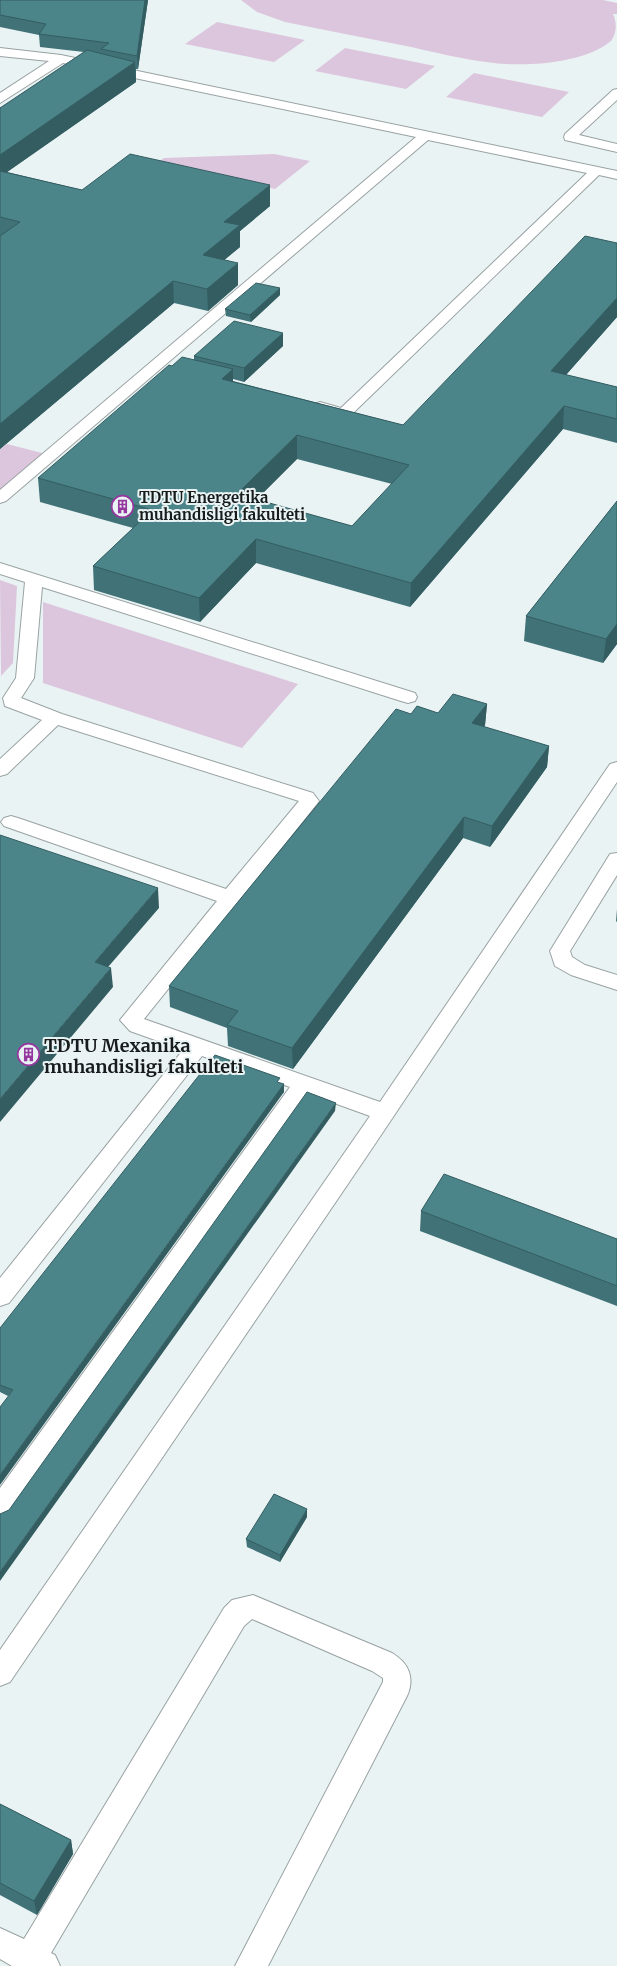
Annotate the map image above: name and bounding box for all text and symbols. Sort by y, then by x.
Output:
place label: TDTU Energetika muhandisligi fakulteti [139,488,305,524]
building icon: TDTU Energetika muhandisligi fakulteti [111,494,135,518]
place label: TDTU Mexanika muhandisligi fakulteti [44,1034,243,1078]
building icon: TDTU Mexanika muhandisligi fakulteti [16,1043,40,1067]

